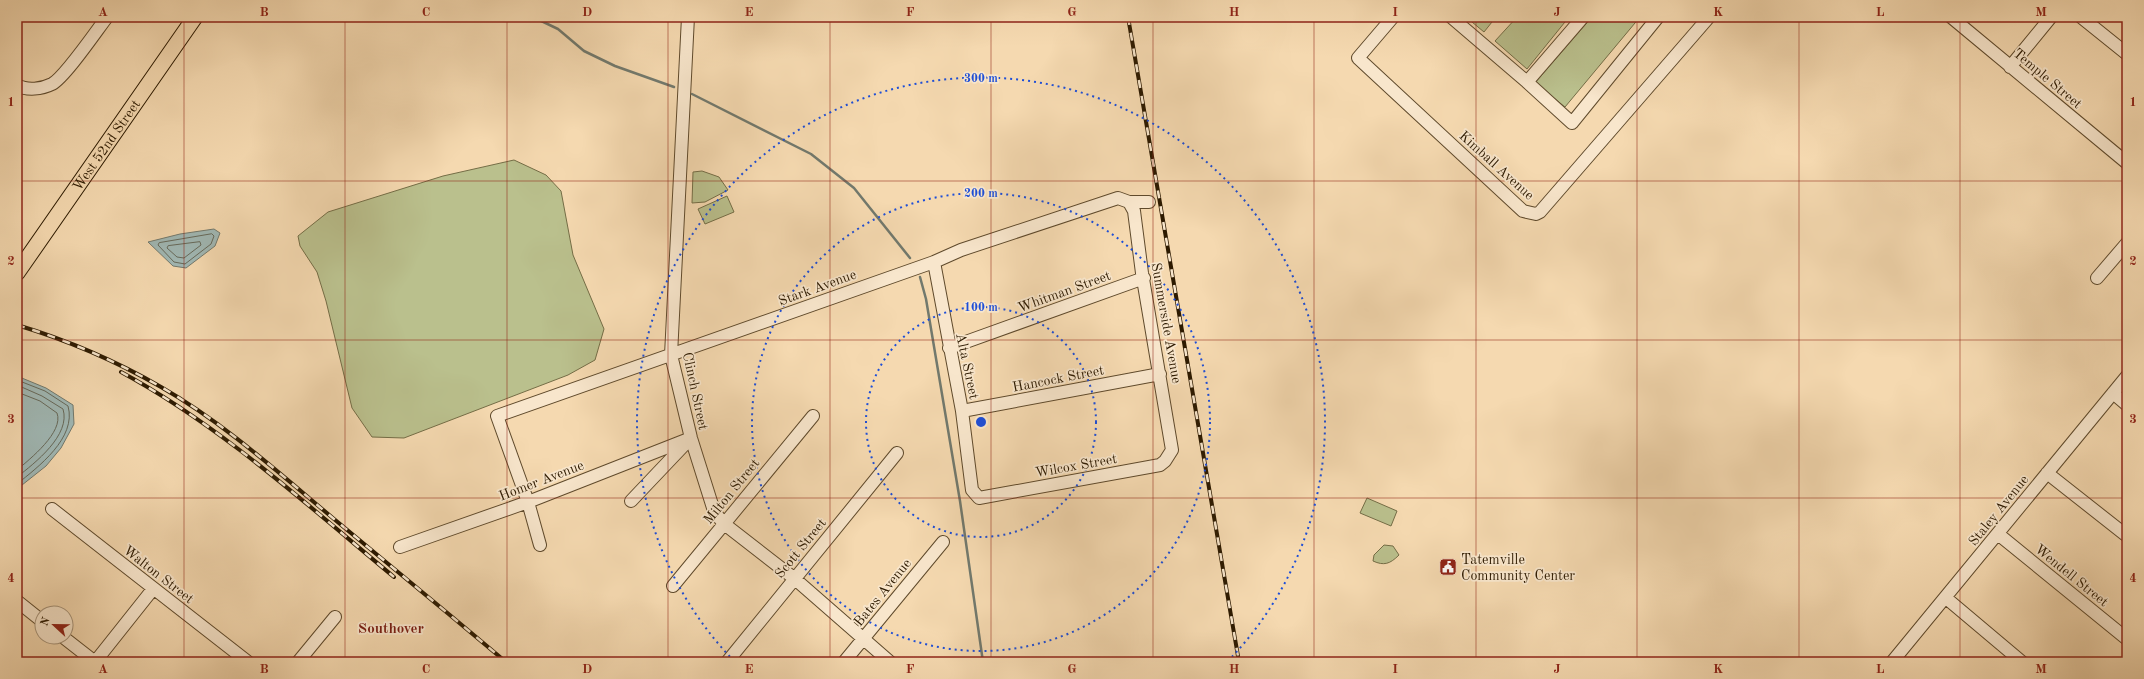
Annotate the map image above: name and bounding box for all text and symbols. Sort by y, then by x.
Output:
text: A [98,6,108,19]
text: B [259,6,269,19]
text: C [422,6,430,19]
text: D [582,6,592,19]
text: E [745,6,754,19]
text: F [906,6,915,19]
text: G [1067,6,1077,19]
text: H [1229,6,1240,19]
text: I [1392,6,1398,19]
text: J [1553,6,1561,19]
text: K [1713,6,1723,19]
text: L [1876,6,1885,19]
text: M [2035,6,2047,19]
street label: Temple Street [2010,46,2085,112]
text: 300 m [964,73,998,85]
text: 1 [7,96,15,109]
text: 1 [2129,96,2137,109]
street label: West 52nd Street [71,97,143,193]
street label: Kimball Avenue [1456,129,1537,203]
text: 200 m [964,188,998,200]
text: 2 [7,255,15,268]
text: 2 [2129,255,2137,268]
street label: Summerside Avenue [1148,262,1184,385]
street label: Stark Avenue [776,267,858,309]
street label: Whitman Street [1016,269,1113,315]
text: 100 m [964,302,998,314]
street label: Alta Street [953,332,981,401]
street label: Clinch Street [680,351,710,432]
street label: Hancock Street [1011,363,1105,395]
text: 3 [7,413,15,426]
text: 3 [2129,413,2137,426]
centre of rings [974,415,988,429]
street label: Wilcox Street [1034,452,1118,480]
street label: Milton Street [701,456,762,527]
street label: Homer Avenue [497,458,586,504]
street label: Staley Avenue [1966,473,2031,549]
street label: Scott Street [773,516,829,581]
street label: Wendell Street [2032,542,2111,610]
street label: Walton Street [121,543,196,607]
place label: Tatemville Community Center [1461,553,1575,583]
street label: Bates Avenue [851,556,914,629]
public building icon: Tatemville Community Center [1438,557,1458,577]
text: 4 [7,572,15,585]
text: 4 [2129,572,2137,585]
north arrow [34,605,74,645]
text: N [39,615,53,628]
district label: Southover [358,622,425,637]
text: A [98,663,108,676]
text: B [259,663,269,676]
text: C [422,663,430,676]
text: D [582,663,592,676]
text: E [745,663,754,676]
text: F [906,663,915,676]
text: G [1067,663,1077,676]
text: H [1229,663,1240,676]
text: I [1392,663,1398,676]
text: J [1553,663,1561,676]
text: K [1713,663,1723,676]
text: L [1876,663,1885,676]
text: M [2035,663,2047,676]

